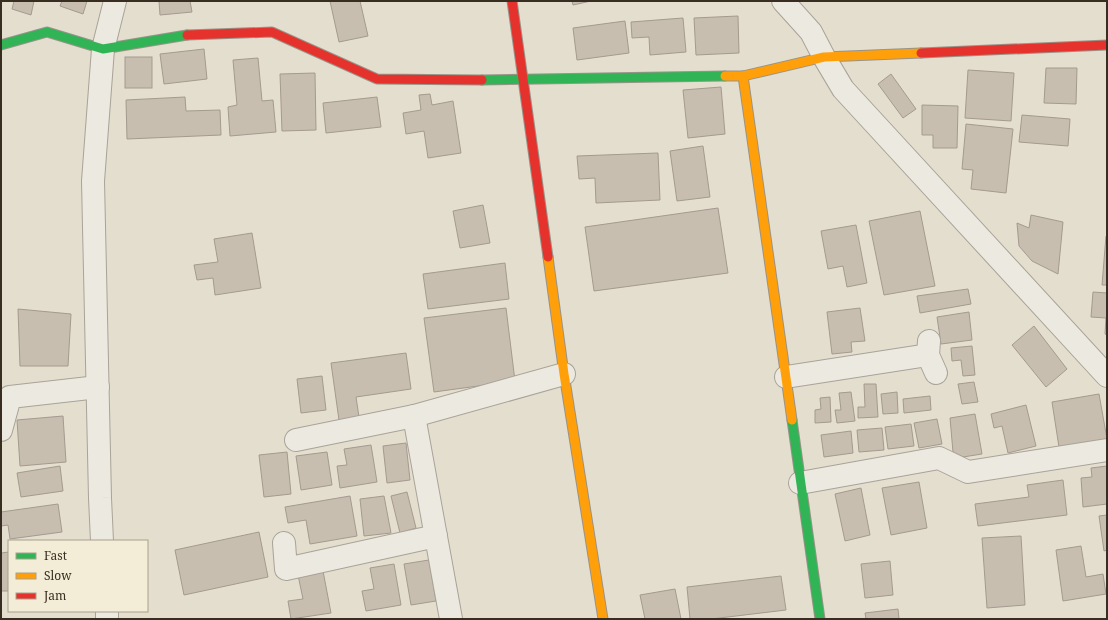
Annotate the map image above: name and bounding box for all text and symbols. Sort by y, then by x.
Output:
legend [8,540,148,612]
text: Fast [44,547,67,564]
text: Slow [44,567,72,584]
text: Jam [43,587,66,604]

